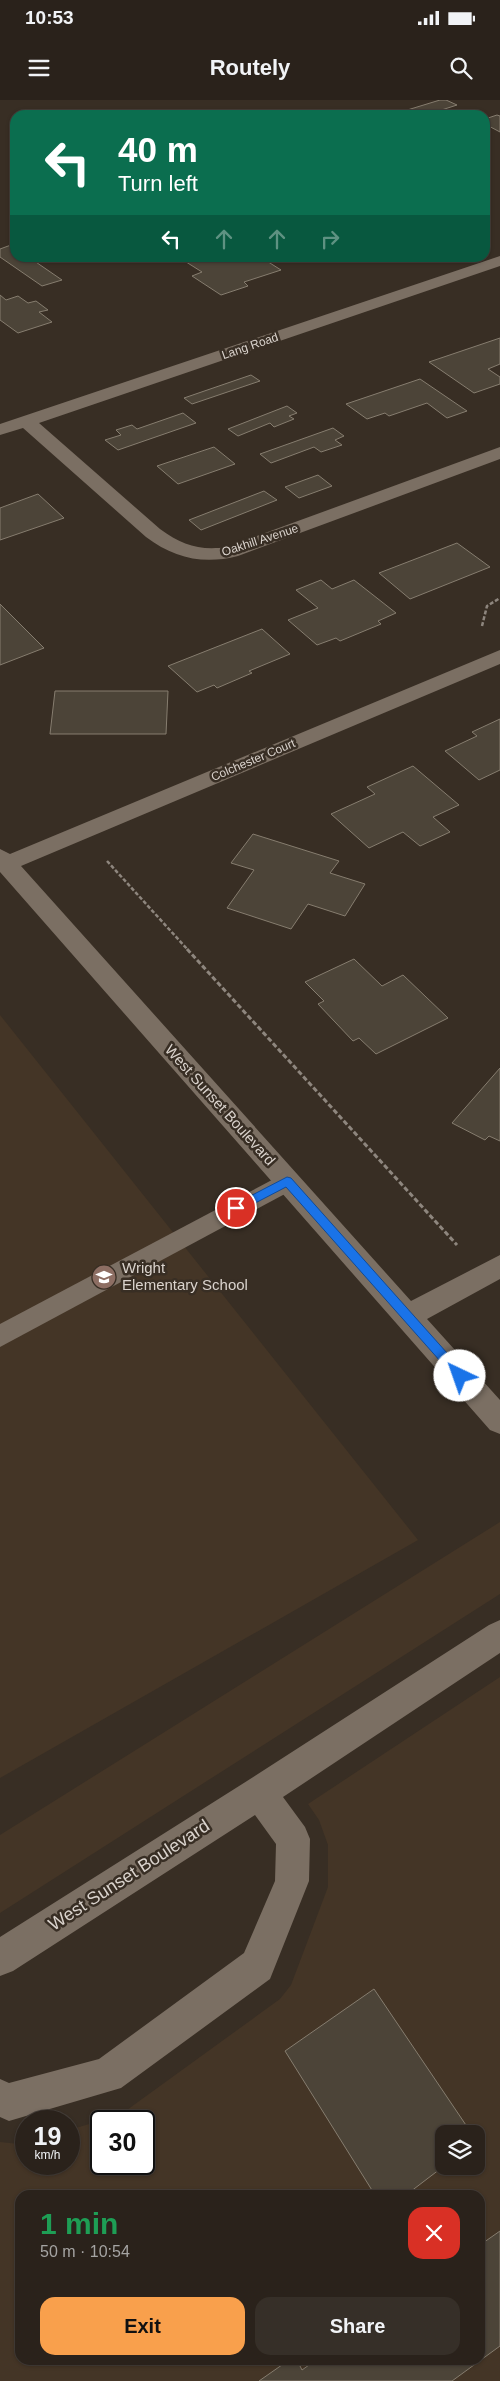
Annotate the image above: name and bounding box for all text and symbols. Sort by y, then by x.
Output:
text: 10:53 [25,7,74,28]
icon: menu [25,54,53,82]
icon: search [447,54,475,82]
text: Routely [210,55,290,80]
icon: left [35,130,100,195]
text: 40 m [118,130,198,169]
text: Turn left [118,171,198,196]
icon: left [157,225,185,253]
icon: ahead [210,225,238,253]
icon: ahead [263,225,291,253]
icon: right [316,225,344,253]
street label: Lang Road [220,330,280,362]
street label: Oakhill Avenue [220,521,300,559]
street label: Colchester Court [209,736,298,784]
street label: West Sunset Boulevard [162,1041,279,1168]
pin [215,1187,257,1229]
icon: arrive [222,1194,250,1222]
place label: Wright Elementary School [122,1259,248,1293]
school or university icon: Wright Elementary School [91,1264,117,1290]
position arrow [433,1349,485,1401]
street label: West Sunset Boulevard [45,1815,213,1935]
speed limit sign: 30 [90,2110,155,2175]
text: 19 [34,2122,61,2150]
map controls [435,2125,485,2175]
button: layers [435,2125,485,2175]
text: km/h [34,2148,61,2162]
text: 1 min [40,2207,118,2240]
button: close [408,2207,460,2259]
text: 50 m · 10:54 [40,2243,130,2260]
button: Exit [40,2297,245,2355]
button: Share [255,2297,460,2355]

